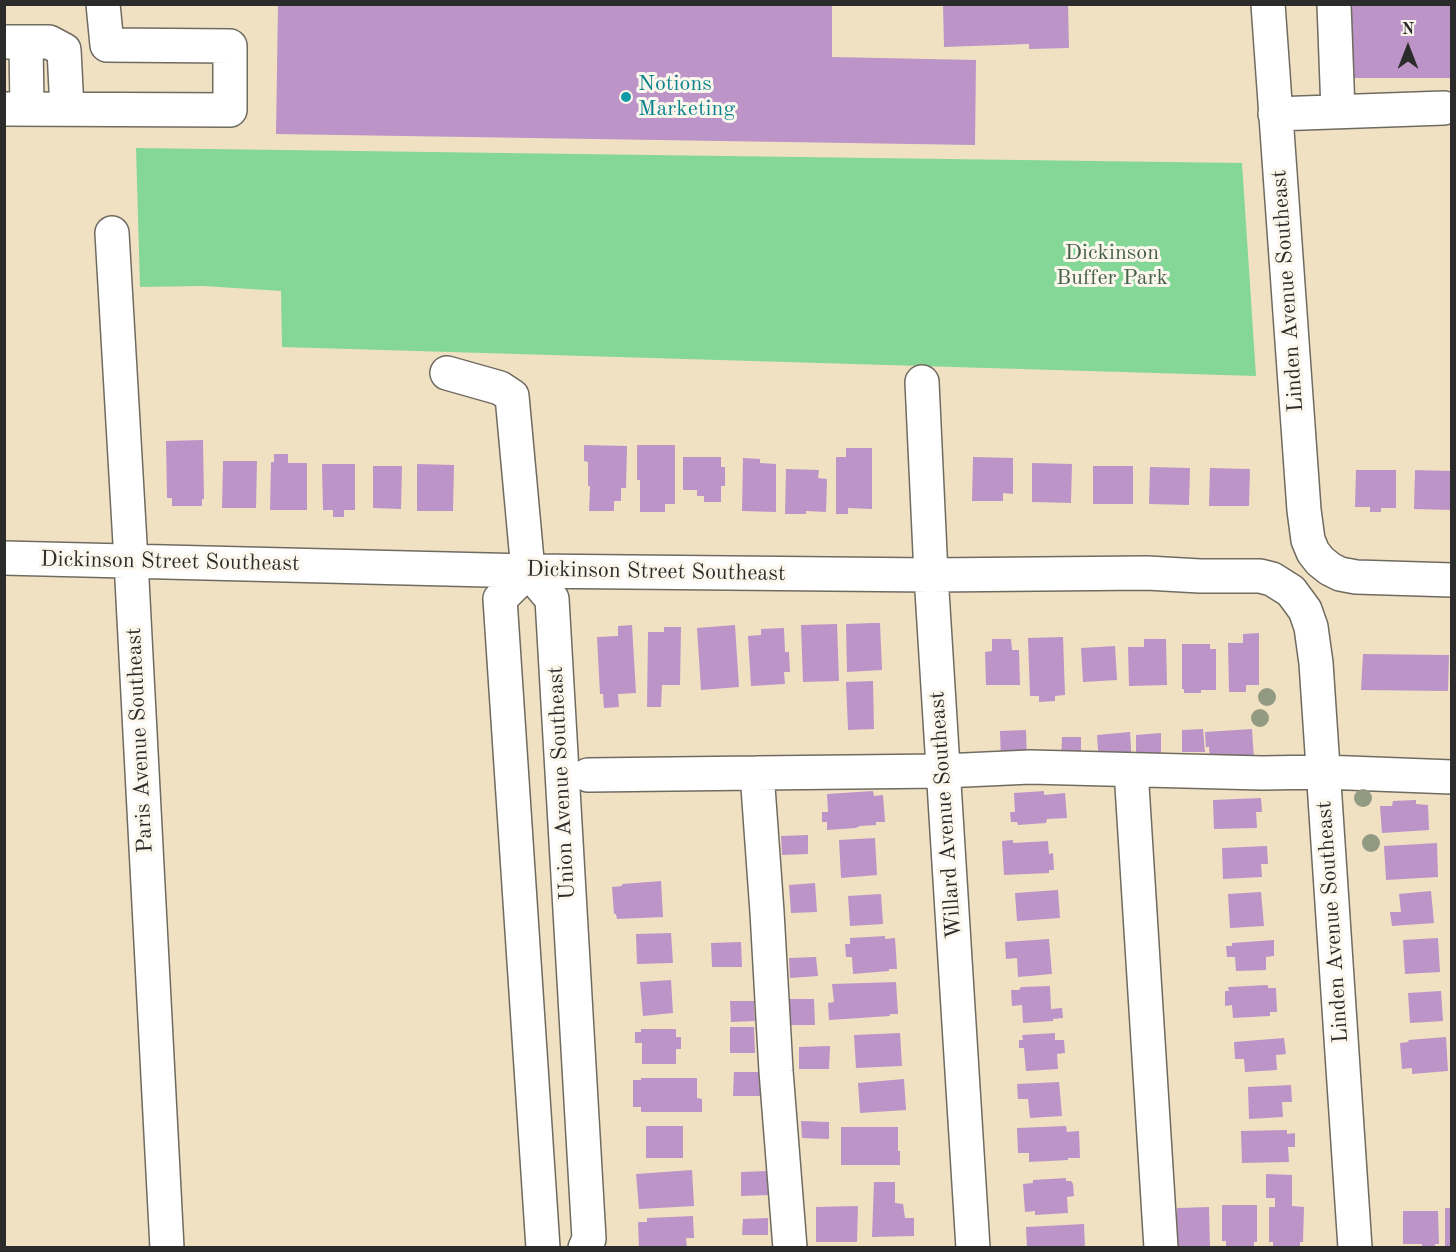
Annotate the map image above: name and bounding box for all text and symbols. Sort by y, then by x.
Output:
north arrow [1378,18,1438,78]
text: N [1402,22,1414,38]
place label: Notions Marketing [638,71,735,122]
marker: Notions Marketing [619,90,633,104]
street label: Linden Avenue Southeast [1266,169,1310,413]
park label: Dickinson Buffer Park [1056,240,1168,292]
street label: Dickinson Street Southeast [40,547,300,577]
street label: Dickinson Street Southeast [526,557,786,587]
street label: Paris Avenue Southeast [121,627,159,853]
street label: Union Avenue Southeast [543,665,581,901]
street label: Willard Avenue Southeast [924,690,968,940]
street label: Linden Avenue Southeast [1311,800,1355,1044]

